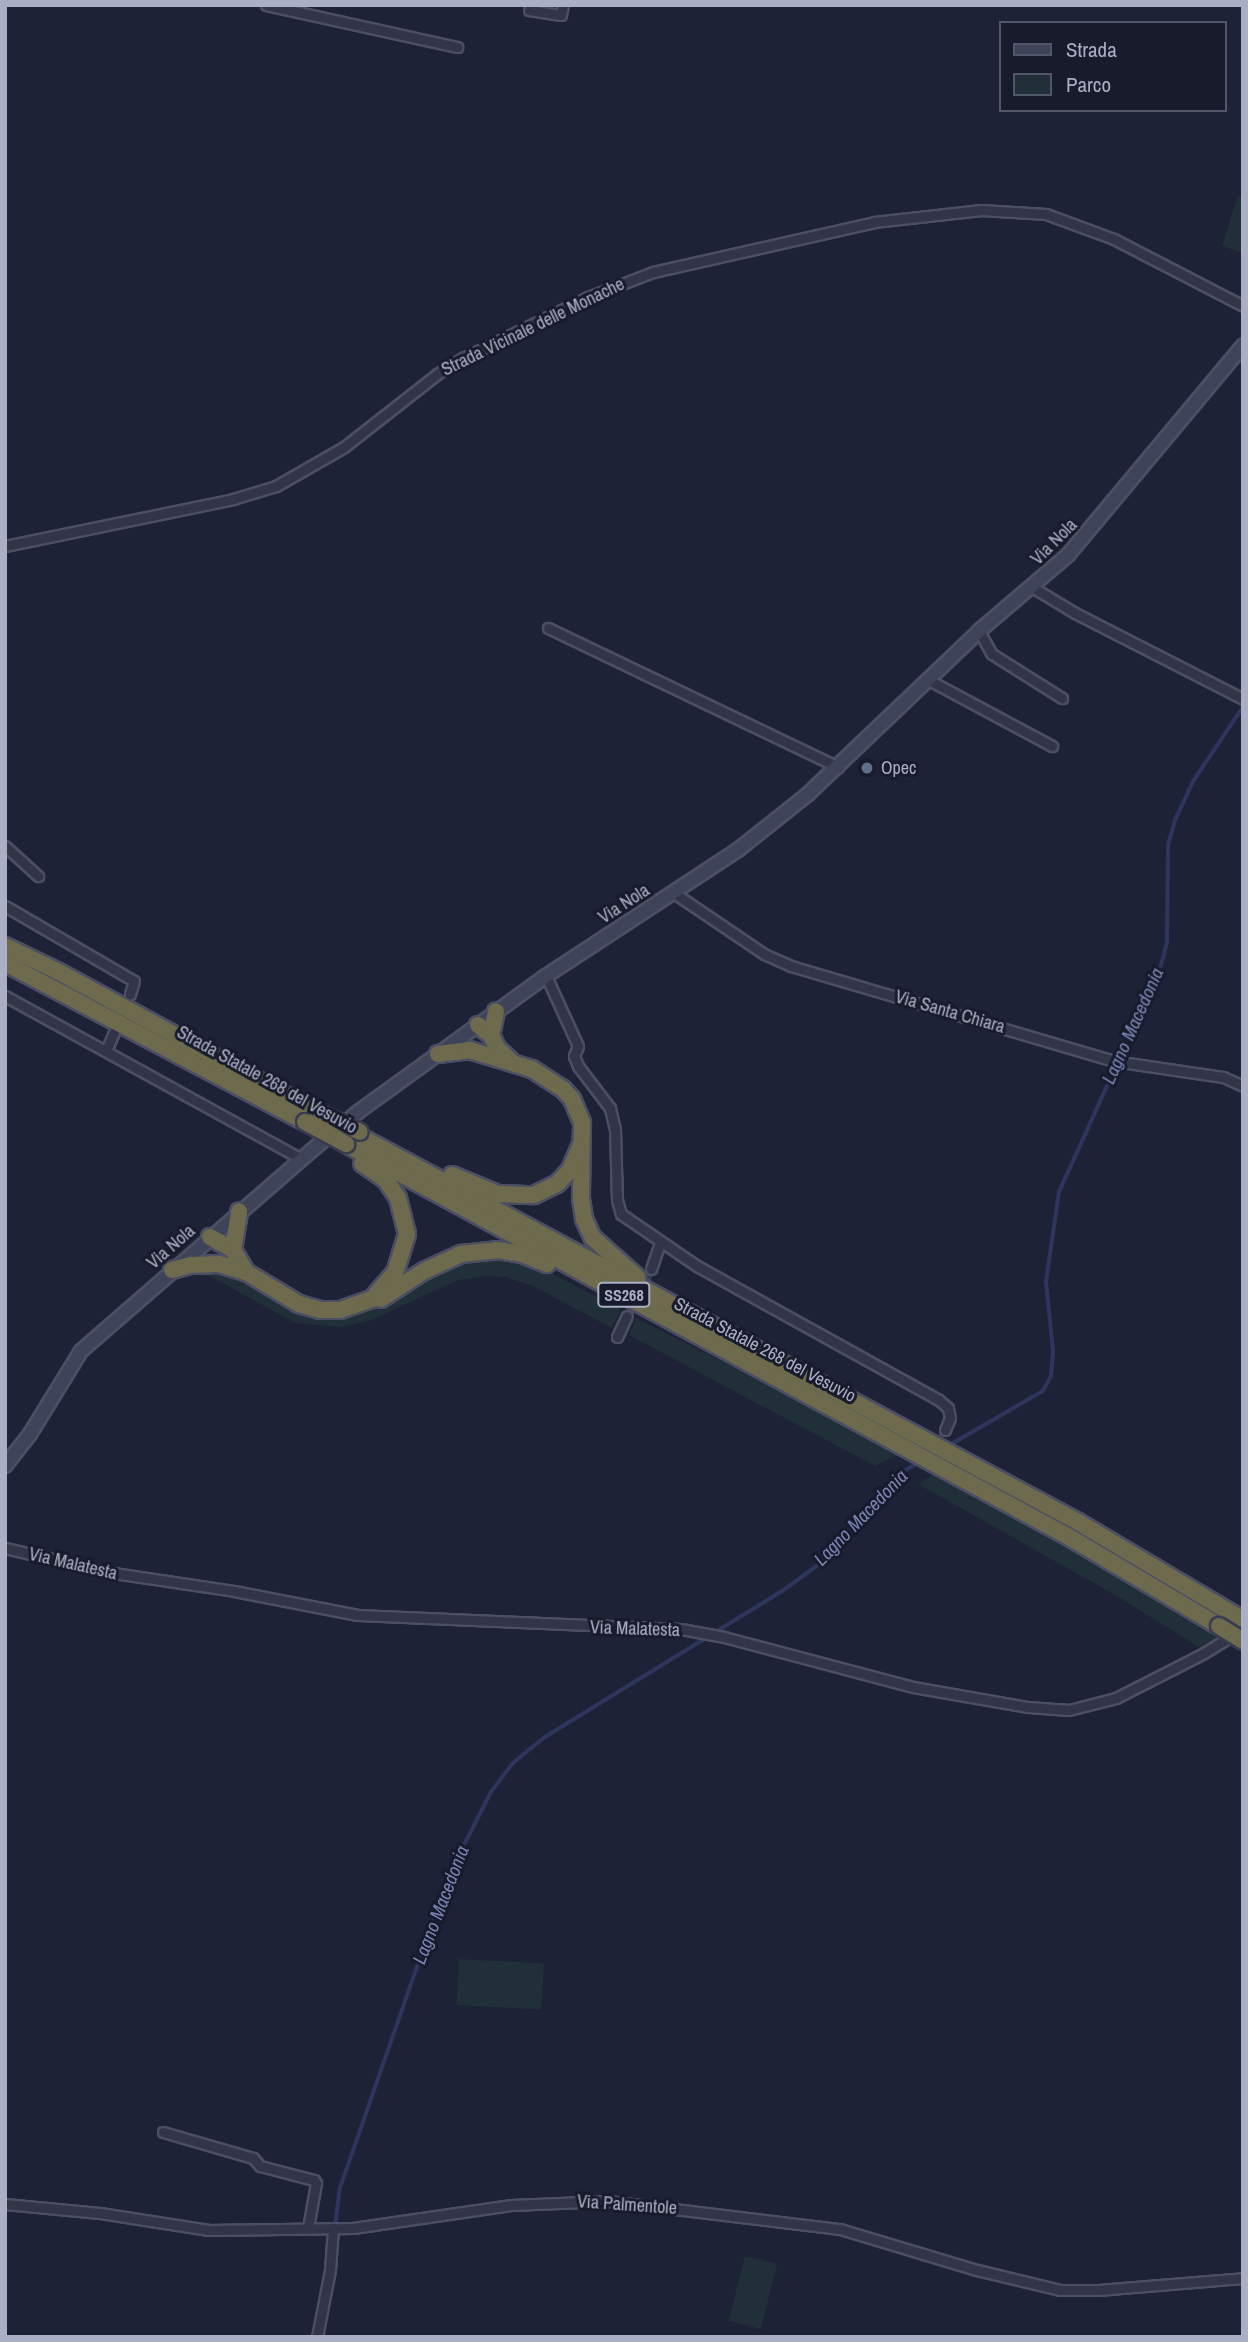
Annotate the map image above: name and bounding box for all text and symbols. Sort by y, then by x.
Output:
legend [1000,21,1227,112]
text: Strada [1066,35,1117,64]
text: Parco [1066,70,1111,99]
street label: Strada Vicinale delle Monache [438,273,628,381]
street label: Via Nola [1026,514,1082,570]
place label: Opec [881,757,916,779]
marker: Opec [859,760,875,776]
street label: Via Nola [594,880,654,928]
water label: Lagno Macedonia [1097,964,1169,1088]
street label: Via Santa Chiara [893,986,1007,1038]
street label: Strada Statale 268 del Vesuvio [173,1021,361,1139]
street label: Via Nola [143,1220,199,1274]
road number: SS268 [596,1282,652,1308]
street label: Strada Statale 268 del Vesuvio [670,1293,860,1407]
water label: Lagno Macedonia [809,1465,913,1571]
street label: Via Malatesta [27,1543,119,1585]
street label: Via Malatesta [590,1617,680,1641]
water label: Lagno Macedonia [408,1843,474,1967]
street label: Via Palmentole [576,2191,678,2219]

